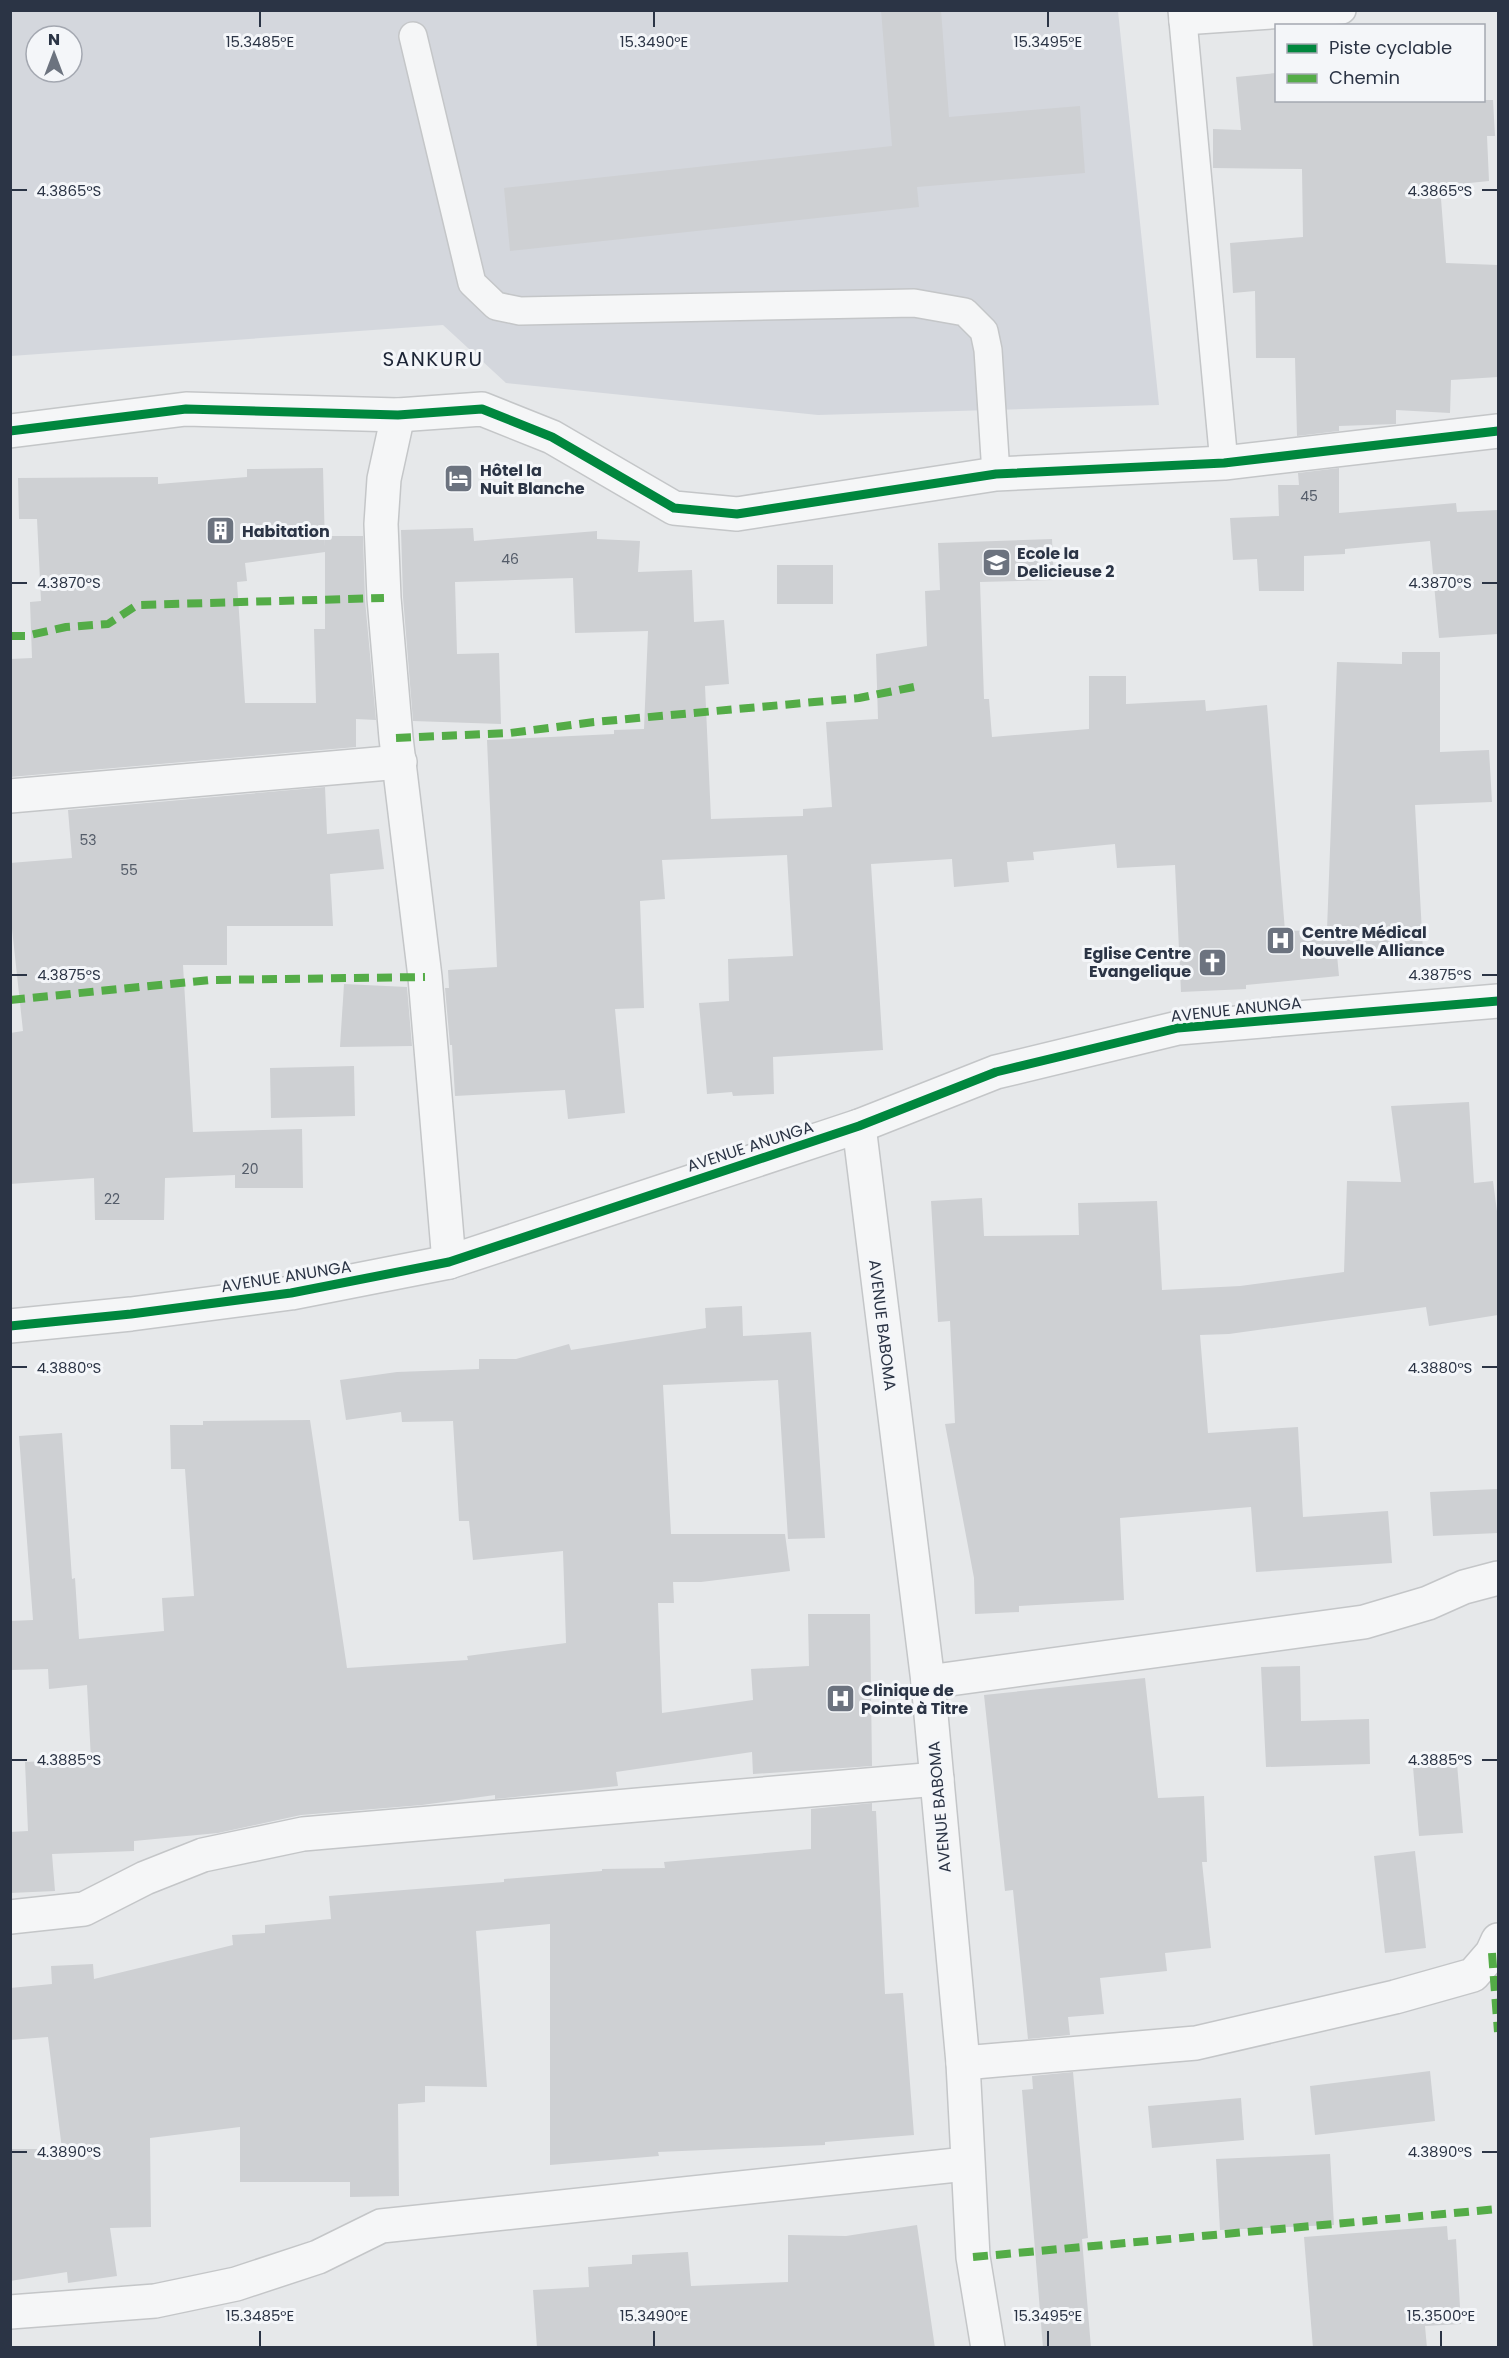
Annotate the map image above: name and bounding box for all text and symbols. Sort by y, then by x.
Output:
north arrow [24,24,84,84]
legend [1275,24,1485,102]
text: N [48,28,60,51]
text: 15.3485°E [226,31,294,52]
text: 15.3490°E [620,31,688,52]
text: 15.3495°E [1014,31,1082,52]
text: Piste cyclable [1329,35,1452,60]
text: Chemin [1329,65,1400,90]
text: 4.3865°S [37,180,101,201]
text: 4.3865°S [1408,180,1472,201]
district label: SANKURU [383,345,483,373]
place label: Hôtel la Nuit Blanche [480,459,585,500]
hotel icon: Hôtel la Nuit Blanche [443,463,475,495]
house number: 45 [1300,486,1318,506]
building icon: Habitation [205,515,237,547]
place label: Habitation [242,520,330,543]
place label: Ecole la Delicieuse 2 [1017,542,1114,583]
school or university icon: Ecole la Delicieuse 2 [980,546,1012,578]
house number: 46 [501,549,519,569]
text: 4.3870°S [37,572,101,593]
text: 4.3870°S [1408,572,1472,593]
house number: 53 [79,830,97,850]
house number: 55 [120,860,138,880]
place label: Centre Médical Nouvelle Alliance [1302,921,1445,962]
hospital icon: Centre Médical Nouvelle Alliance [1265,925,1297,957]
place label: Eglise Centre Evangelique [1084,942,1191,983]
church icon: Eglise Centre Evangelique [1196,946,1228,978]
text: 4.3875°S [37,964,101,985]
text: 4.3875°S [1408,964,1472,985]
street label: AVENUE ANUNGA [1169,991,1303,1028]
street label: AVENUE ANUNGA [684,1115,817,1178]
house number: 20 [242,1159,258,1179]
house number: 22 [104,1189,120,1209]
street label: AVENUE ANUNGA [219,1255,353,1298]
street label: AVENUE BABOMA [863,1258,902,1392]
text: 4.3880°S [37,1357,101,1378]
text: 4.3880°S [1408,1357,1472,1378]
place label: Clinique de Pointe à Titre [861,1679,968,1720]
hospital icon: Clinique de Pointe à Titre [824,1683,856,1715]
street label: AVENUE BABOMA [922,1740,957,1874]
text: 4.3885°S [37,1749,101,1770]
text: 4.3885°S [1408,1749,1472,1770]
text: 4.3890°S [37,2141,101,2162]
text: 4.3890°S [1408,2141,1472,2162]
text: 15.3485°E [226,2305,294,2326]
text: 15.3490°E [620,2305,688,2326]
text: 15.3495°E [1014,2305,1082,2326]
text: 15.3500°E [1407,2305,1475,2326]

